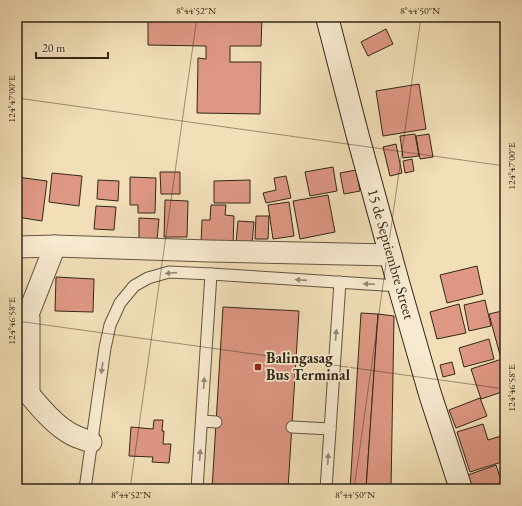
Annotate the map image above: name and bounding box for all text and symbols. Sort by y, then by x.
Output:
text: 8°44'52"N [176,4,216,17]
text: 8°44'50"N [400,4,440,17]
scale bar [36,34,108,60]
text: 20 m [42,40,66,56]
text: 124°47'00"E [5,75,18,123]
text: 124°47'00"E [505,142,518,190]
street label: 15 de Septiembre Street [364,186,419,322]
one-way arrow [165,270,177,277]
one-way arrow [295,276,307,283]
one-way arrow [363,281,375,288]
text: 124°46'58"E [5,297,18,345]
one-way arrow [333,329,340,341]
place label: Balingasag Bus Terminal [266,348,351,384]
one-way arrow [99,362,105,374]
marker: Balingasag Bus Terminal [253,362,263,372]
text: 124°46'58"E [505,364,518,412]
one-way arrow [201,377,208,389]
one-way arrow [196,449,203,461]
one-way arrow [325,453,332,465]
text: 8°44'52"N [111,488,151,501]
text: 8°44'50"N [335,488,375,501]

